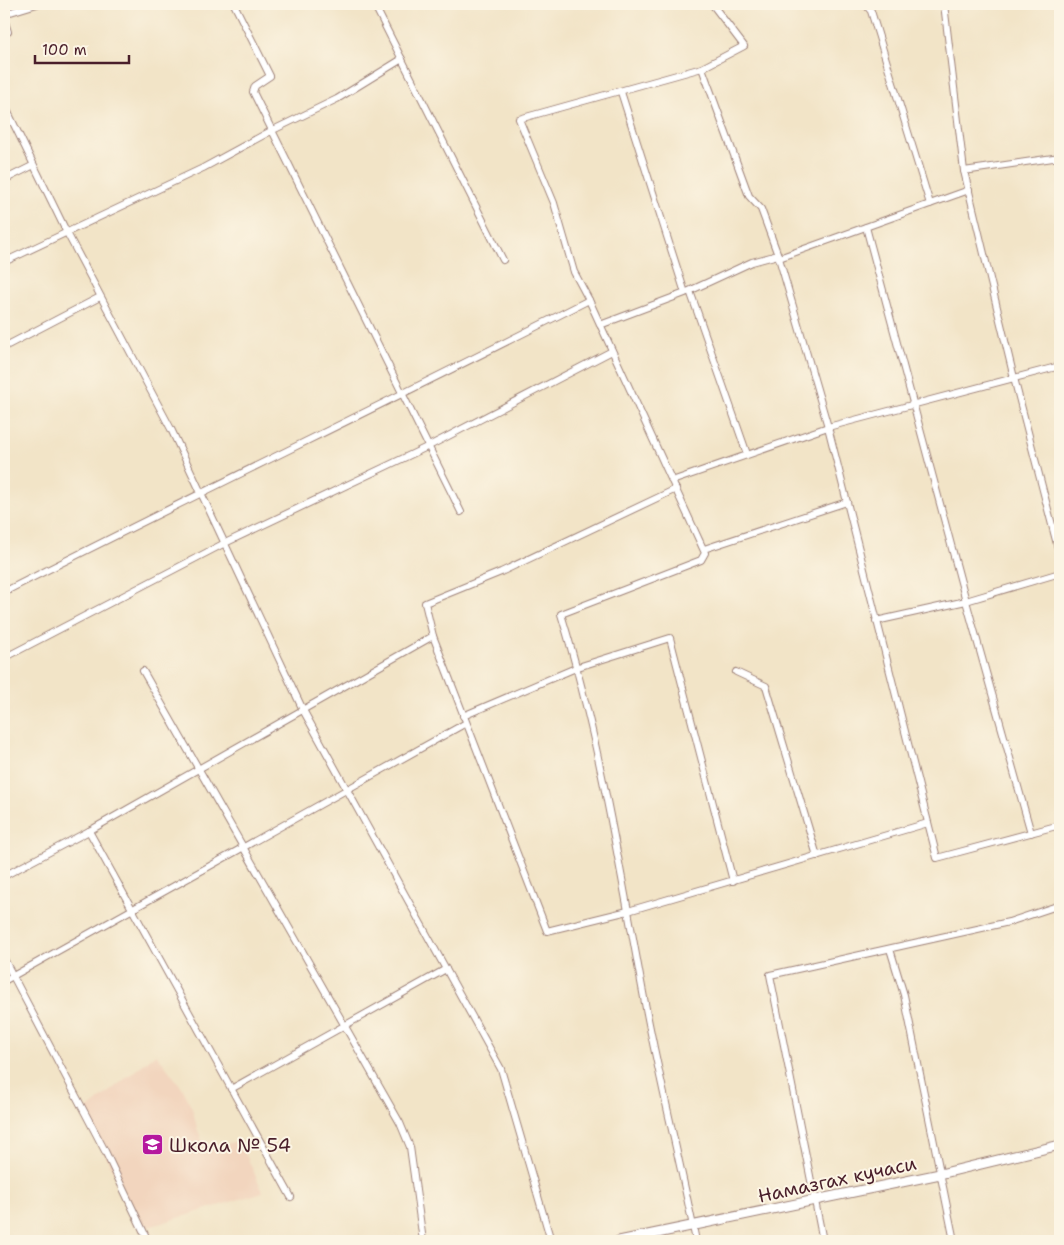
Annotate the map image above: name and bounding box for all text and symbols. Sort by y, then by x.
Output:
scale bar [35,32,129,64]
text: 100 m [42,40,87,60]
school or university icon: Школа № 54 [141,1133,165,1157]
place label: Школа № 54 [169,1133,291,1158]
street label: Намазгах кучаси [756,1150,919,1208]

